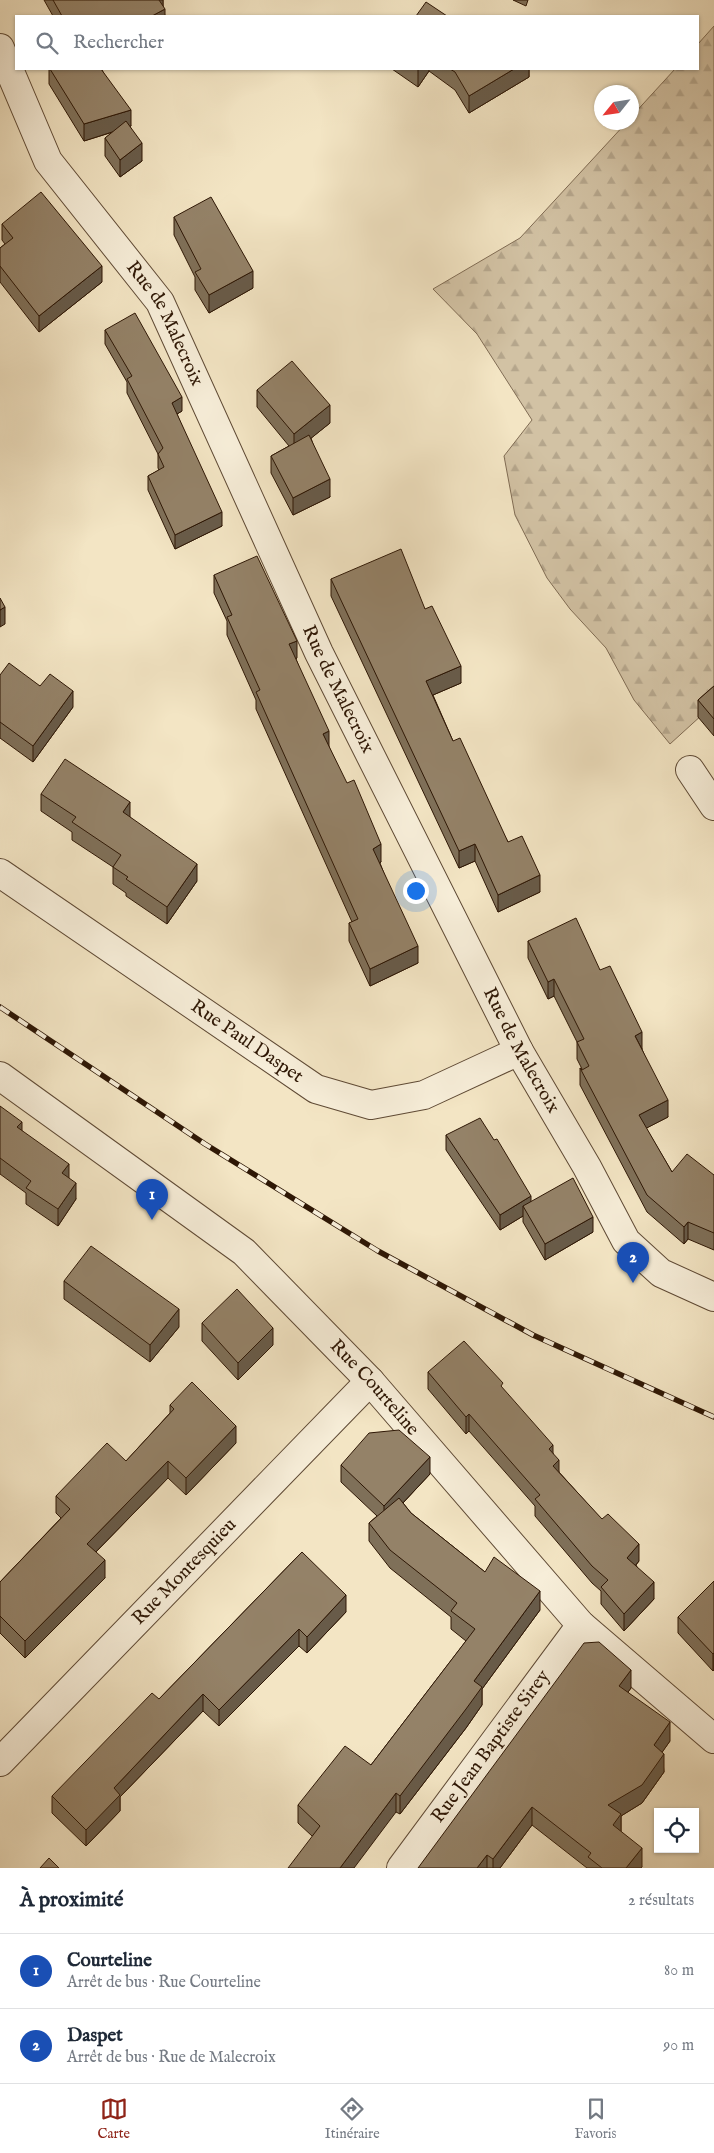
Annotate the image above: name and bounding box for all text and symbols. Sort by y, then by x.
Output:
search box [15,15,699,70]
icon: search [33,29,61,57]
text: Rechercher [73,31,164,55]
north arrow [594,85,639,130]
street label: Rue de Malecroix [120,256,208,390]
street label: Rue de Malecroix [296,622,379,757]
your location [403,878,429,904]
street label: Rue de Malecroix [477,984,565,1118]
street label: Rue Paul Daspet [186,995,308,1089]
pin: 1 [136,1179,168,1220]
pin: 2 [617,1242,649,1283]
street label: Rue Courteline [324,1335,424,1441]
street label: Rue Montesquieu [127,1513,242,1630]
street label: Rue Jean Baptiste Sirey [426,1665,556,1828]
map controls [654,1808,699,1853]
button: locate [654,1808,699,1853]
text: À proximité [20,1887,123,1914]
text: 2 résultats [628,1891,694,1911]
text: Courteline [67,1949,152,1973]
text: 1 [33,1961,39,1981]
text: 80 m [664,1961,694,1981]
text: Arrêt de bus · Rue Courteline [67,1973,261,1993]
text: Daspet [67,2024,123,2048]
text: 2 [32,2036,40,2056]
text: 90 m [663,2036,694,2056]
text: Arrêt de bus · Rue de Malecroix [67,2048,276,2068]
tab: Carte [97,2095,130,2143]
tab: Itinéraire [325,2095,380,2143]
tab: Favoris [575,2095,617,2143]

